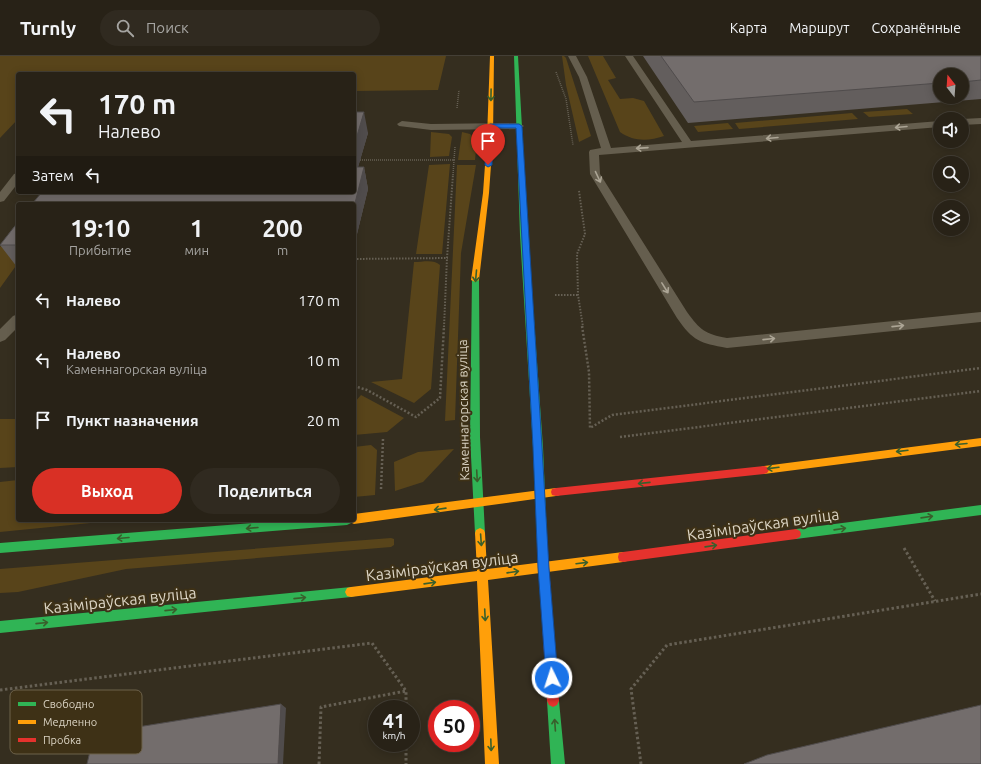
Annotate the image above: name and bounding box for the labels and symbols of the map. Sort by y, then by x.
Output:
north arrow [933,68,969,104]
one-way arrow [487,88,495,101]
pin [471,124,505,165]
one-way arrow [895,124,908,131]
one-way arrow [766,134,779,142]
one-way arrow [636,145,649,152]
one-way arrow [595,170,602,182]
one-way arrow [472,269,479,282]
one-way arrow [662,282,670,294]
one-way arrow [891,322,904,329]
one-way arrow [762,336,775,343]
street label: Каменнагорская вуліца [455,339,471,481]
one-way arrow [955,440,968,448]
one-way arrow [896,447,909,455]
one-way arrow [767,464,780,472]
one-way arrow [473,469,480,482]
one-way arrow [638,479,651,487]
street label: Казіміраўская вуліца [686,504,840,544]
one-way arrow [434,505,447,513]
one-way arrow [920,513,933,521]
one-way arrow [246,524,259,531]
one-way arrow [833,525,846,533]
one-way arrow [477,533,484,546]
one-way arrow [117,535,130,542]
one-way arrow [704,542,717,550]
street label: Казіміраўская вуліца [365,548,519,584]
one-way arrow [575,559,588,567]
one-way arrow [506,568,519,576]
one-way arrow [423,579,436,587]
street label: Казіміраўская вуліца [43,583,197,617]
one-way arrow [293,594,306,601]
one-way arrow [164,607,177,614]
one-way arrow [482,608,489,621]
one-way arrow [35,619,48,627]
position arrow [531,657,573,699]
legend [10,690,142,754]
text: Свободно [43,698,94,710]
speed limit sign: 50 [428,700,480,752]
text: Медленно [43,716,97,728]
one-way arrow [552,719,559,732]
text: Пробка [43,734,81,746]
one-way arrow [488,738,495,751]

